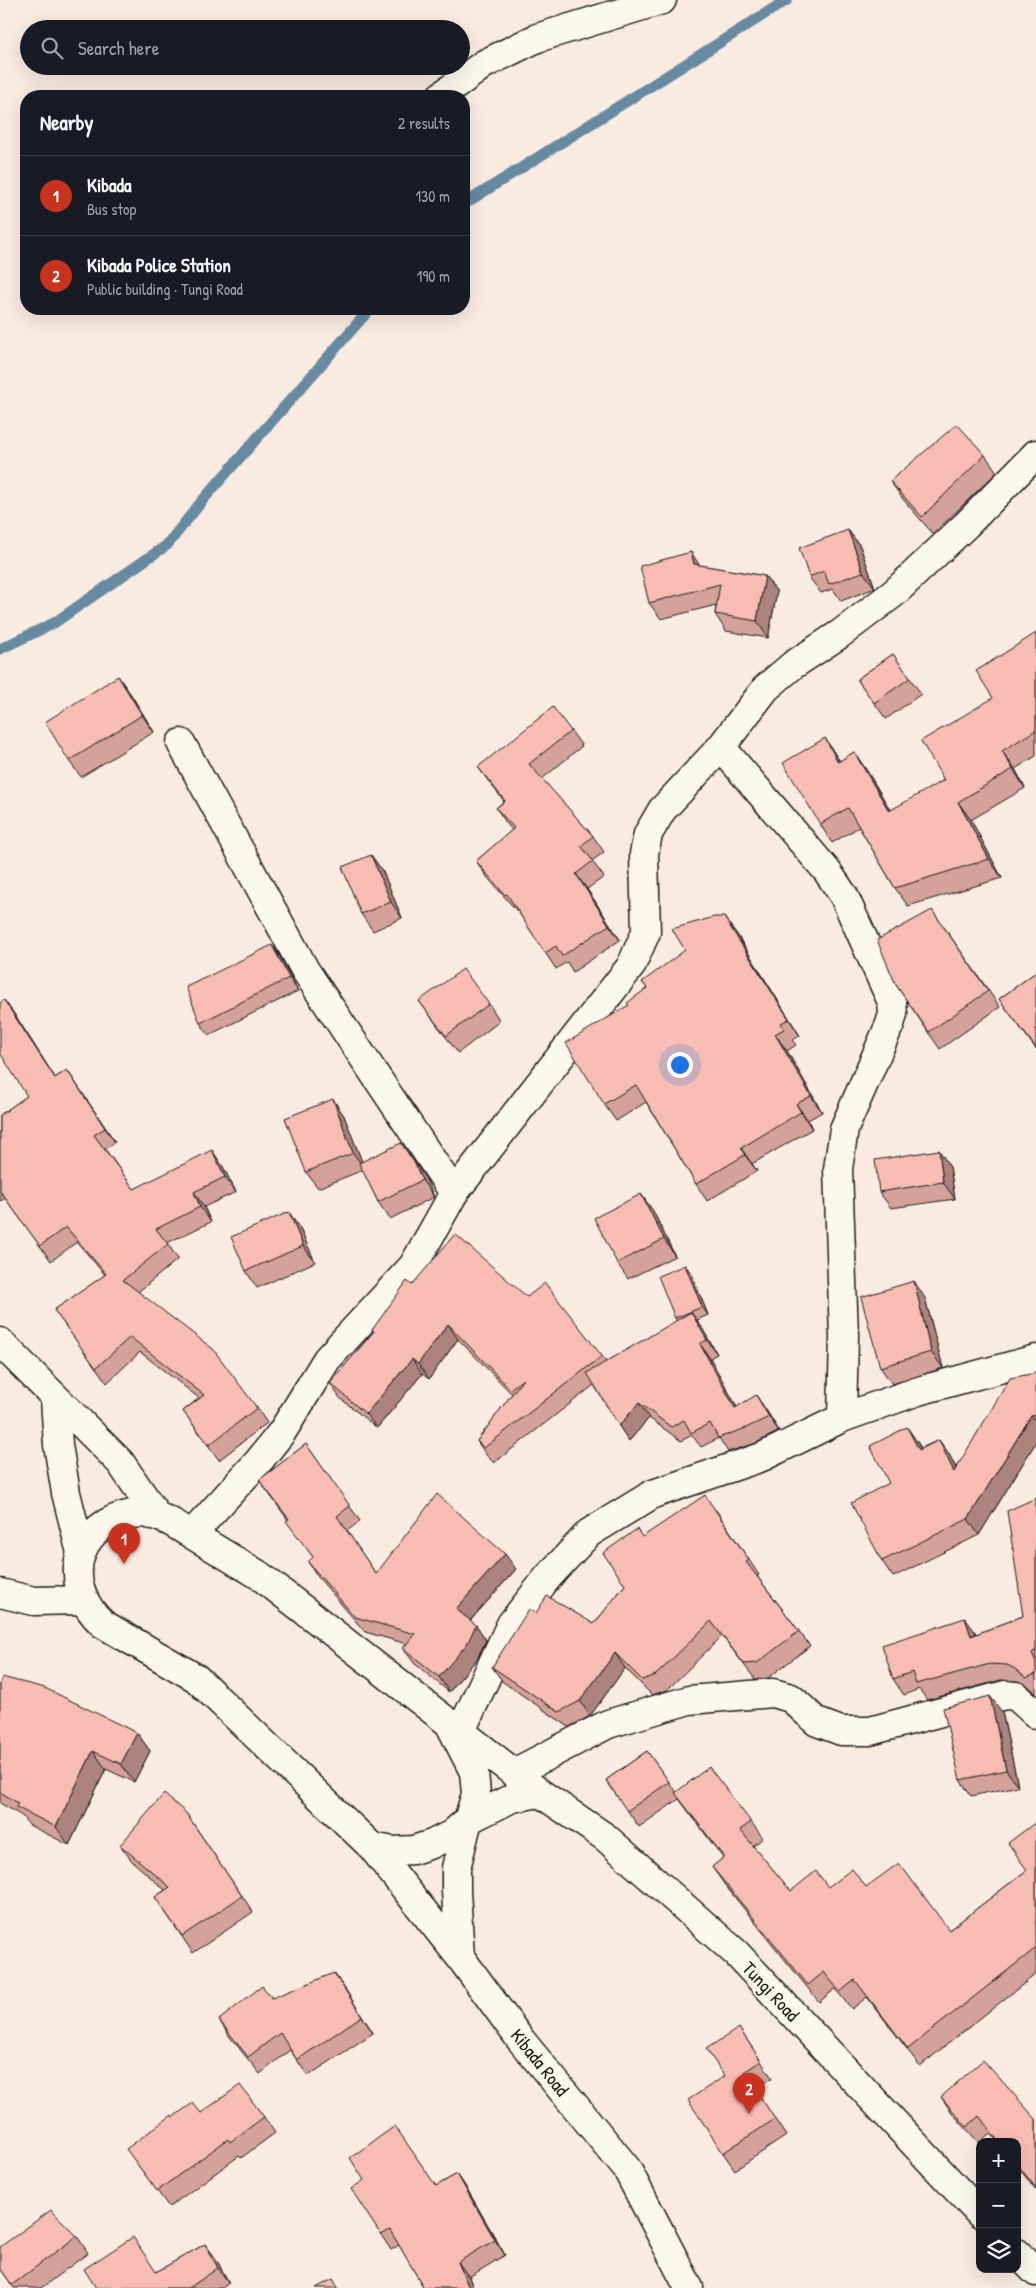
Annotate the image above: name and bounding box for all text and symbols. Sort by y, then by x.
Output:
search box [20,20,470,75]
icon: search [38,34,66,62]
text: Search here [78,35,159,61]
text: Nearby [40,108,93,137]
text: 2 results [398,112,450,134]
text: Kibada [87,172,131,198]
text: 1 [53,185,59,207]
text: 130 m [415,185,450,207]
text: Bus stop [87,198,136,220]
text: Kibada Police Station [87,252,231,278]
text: 2 [52,265,60,287]
text: 190 m [417,265,450,287]
text: Public building · Tungi Road [87,278,243,300]
your location [667,1052,693,1078]
pin: 1 [108,1523,140,1564]
street label: Tungi Road [736,1955,806,2027]
street label: Kibada Road [505,2023,576,2102]
pin: 2 [733,2073,765,2114]
map controls [976,2138,1021,2273]
button: + [976,2138,1021,2183]
button: − [976,2183,1021,2228]
button: layers [976,2228,1021,2273]

